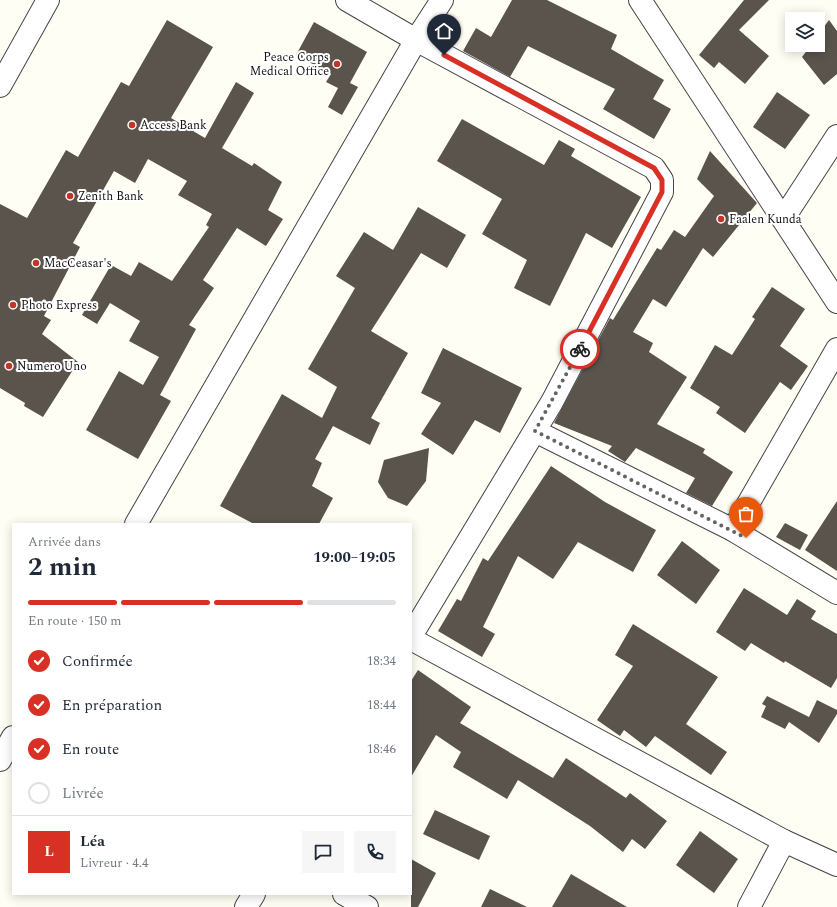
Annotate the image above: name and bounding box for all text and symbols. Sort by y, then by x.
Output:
map controls [785,12,825,52]
button: layers [785,12,825,52]
pin [427,14,461,55]
icon: home [433,20,455,42]
place label: Peace Corps Medical Office [250,48,329,81]
marker: Peace Corps Medical Office [332,59,342,69]
place label: Access Bank [140,116,207,135]
marker: Access Bank [127,120,137,130]
place label: Zenith Bank [78,187,144,206]
marker: Zenith Bank [65,191,75,201]
place label: Faalen Kunda [729,210,802,229]
marker: Faalen Kunda [716,214,726,224]
place label: MacCeasar's [44,254,112,273]
marker: MacCeasar's [31,258,41,268]
place label: Photo Express [21,296,97,315]
marker: Photo Express [8,300,18,310]
courier [560,329,600,369]
icon: bike [569,338,591,360]
place label: Numero Uno [17,357,87,376]
marker: Numero Uno [4,361,14,371]
pin [729,497,763,538]
icon: bag [735,503,757,525]
text: Arrivée dans [28,532,101,552]
text: 19:00–19:05 [313,546,396,569]
text: 2 min [28,547,97,587]
text: En route · 150 m [28,611,121,631]
icon: check [28,650,50,672]
text: Confirmée [62,650,133,673]
text: 18:34 [367,651,396,671]
icon: check [28,694,50,716]
text: En préparation [62,694,162,717]
text: 18:44 [367,695,396,715]
icon: check [28,738,50,760]
text: En route [62,738,119,761]
text: 18:46 [367,739,396,759]
text: Livrée [62,782,104,805]
text: Léa [80,830,105,853]
button: chat [302,831,344,873]
button: phone [354,831,396,873]
text: L [44,840,54,863]
text: Livreur · 4.4 [80,853,148,873]

